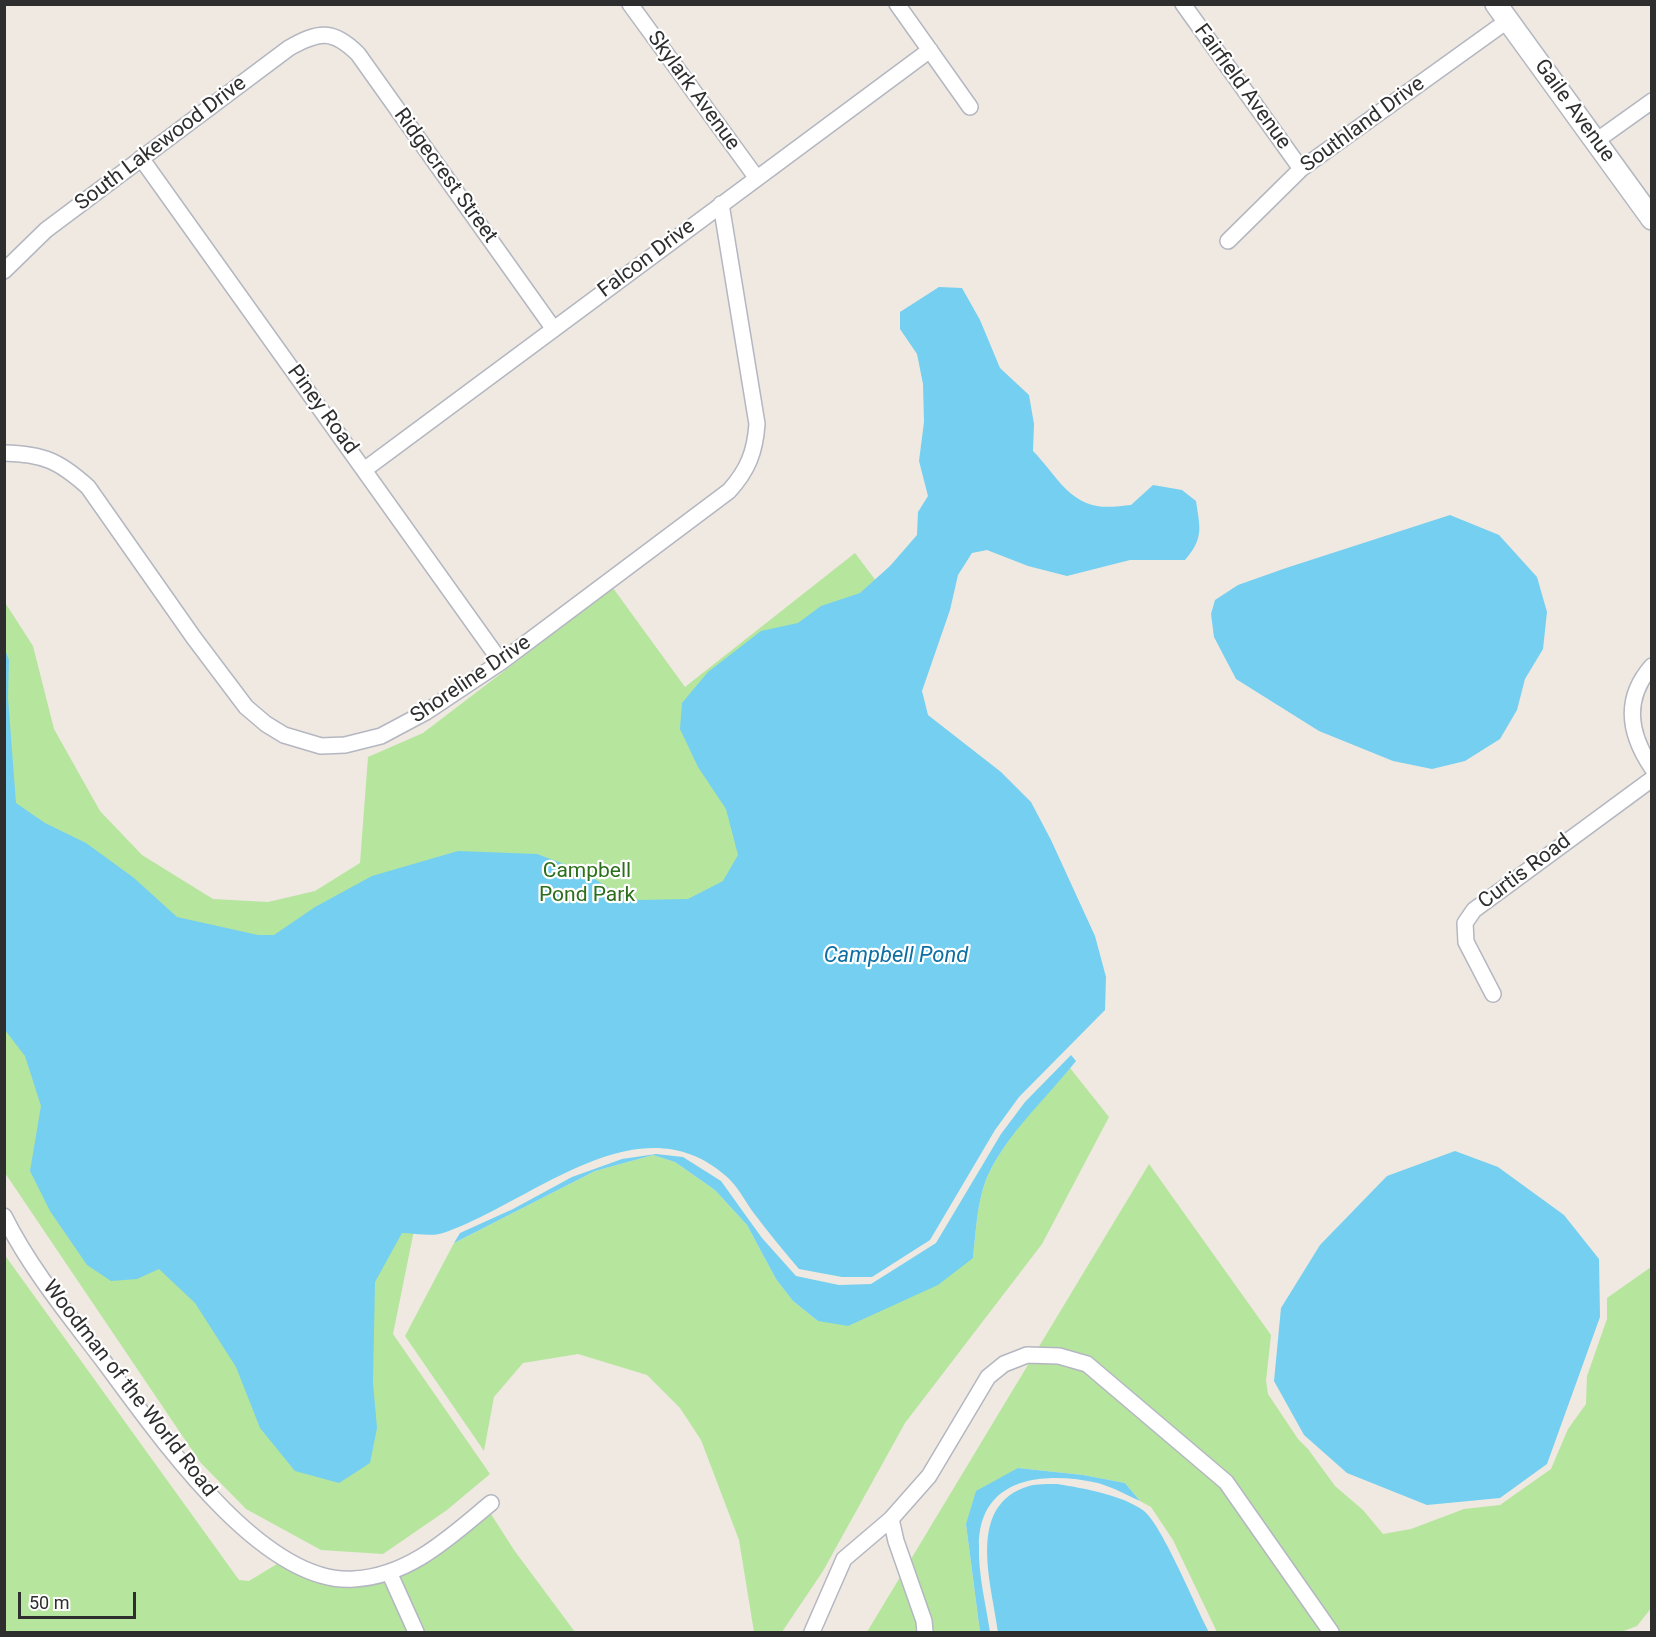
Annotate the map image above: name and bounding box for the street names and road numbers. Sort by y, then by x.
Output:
street label: Fairfield Avenue [1188,20,1296,154]
street label: Skylark Avenue [641,26,745,156]
street label: Gaile Avenue [1528,55,1620,167]
street label: South Lakewood Drive [70,71,252,217]
street label: Southland Drive [1296,72,1430,178]
street label: Ridgecrest Street [388,104,502,248]
street label: Falcon Drive [594,214,700,304]
street label: Piney Road [281,360,363,460]
street label: Shoreline Drive [406,631,536,729]
street label: Curtis Road [1474,829,1576,915]
street label: Woodman of the World Road [37,1276,221,1502]

